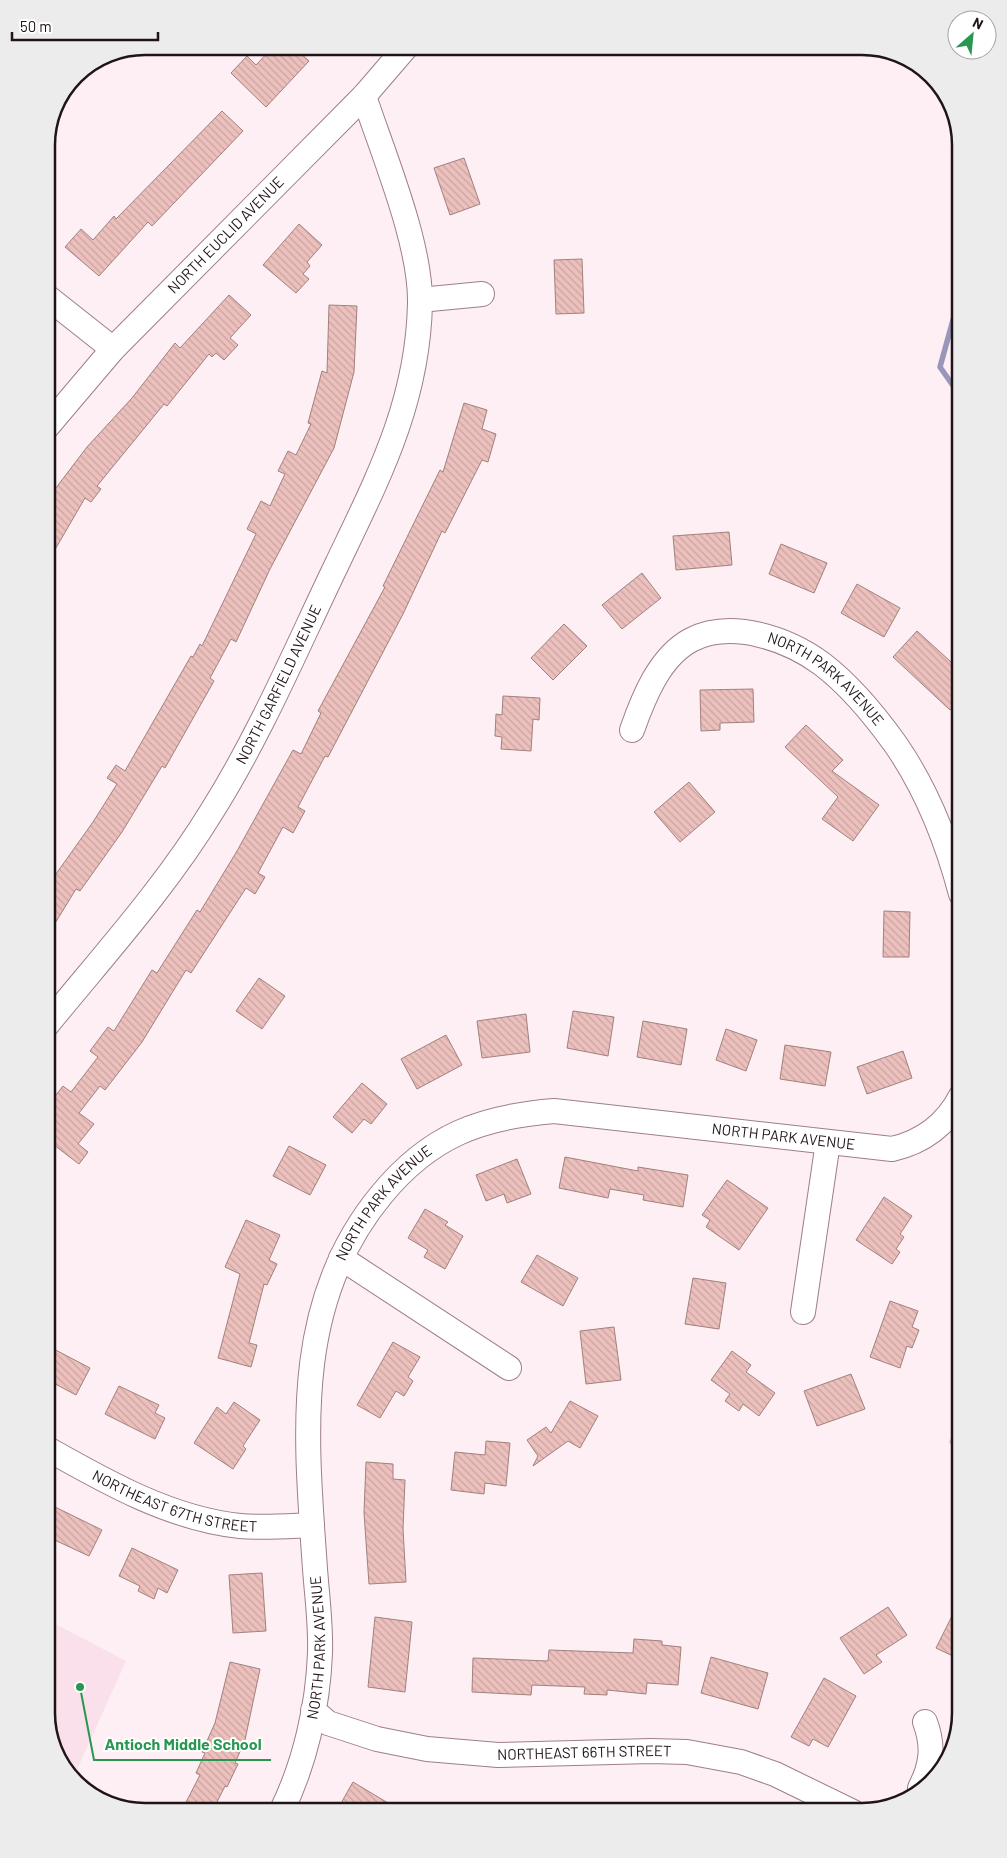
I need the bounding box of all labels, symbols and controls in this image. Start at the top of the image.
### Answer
scale bar [12,10,159,42]
north arrow [947,10,997,60]
text: N [970,13,986,33]
text: 50 m [20,17,52,35]
street label: NORTH EUCLID AVENUE [163,172,287,297]
street label: NORTH GARFIELD AVENUE [231,602,324,767]
street label: NORTH PARK AVENUE [766,628,888,729]
street label: NORTH PARK AVENUE [711,1119,856,1153]
street label: NORTH PARK AVENUE [331,1141,435,1263]
street label: NORTHEAST 67TH STREET [90,1465,258,1535]
street label: NORTH PARK AVENUE [302,1575,328,1721]
callout: Antioch Middle School [94,1729,271,1760]
text: Antioch Middle School [104,1734,262,1753]
street label: NORTHEAST 66TH STREET [497,1741,672,1763]

